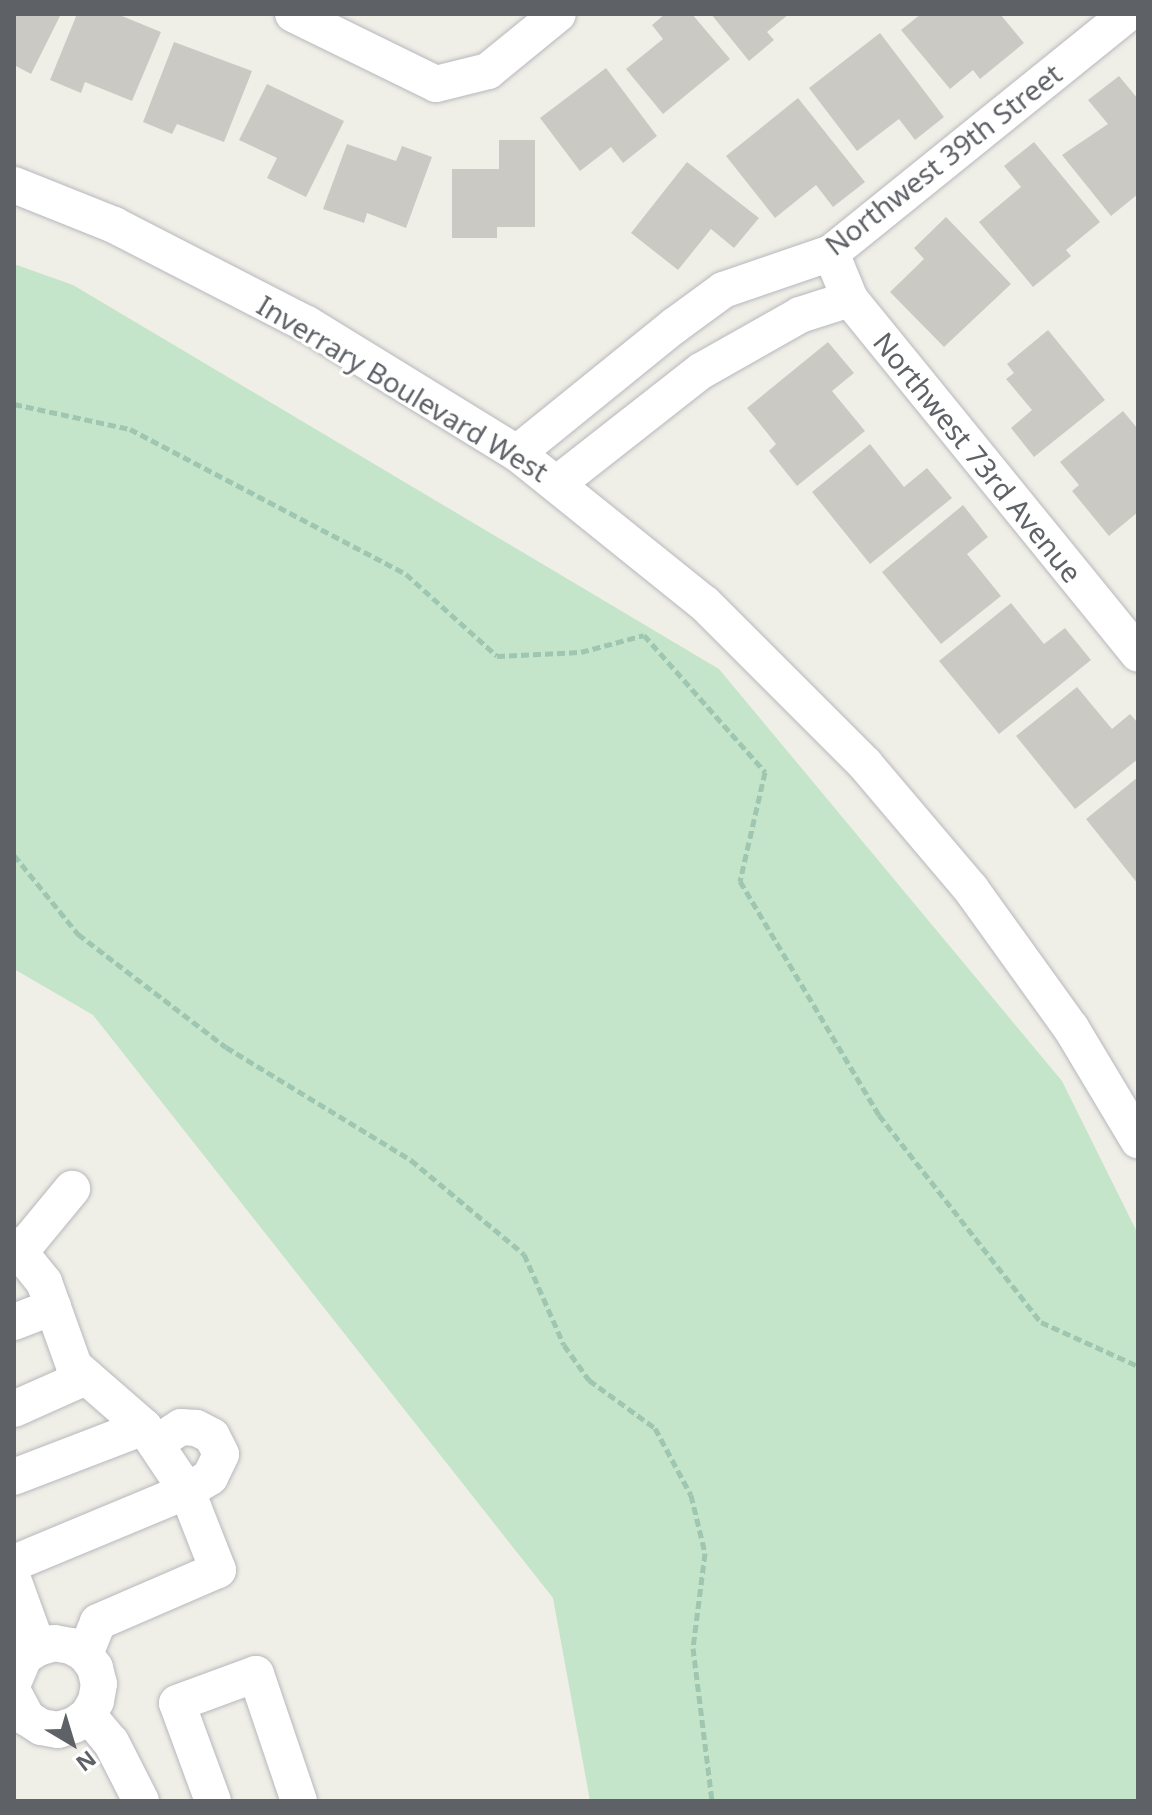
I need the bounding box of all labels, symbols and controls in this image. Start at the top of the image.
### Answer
street label: Northwest 39th Street [818,56,1068,262]
street label: Inverrary Boulevard West [251,288,555,488]
street label: Northwest 73rd Avenue [867,325,1089,589]
north arrow [32,1703,112,1783]
text: N [70,1745,103,1779]

